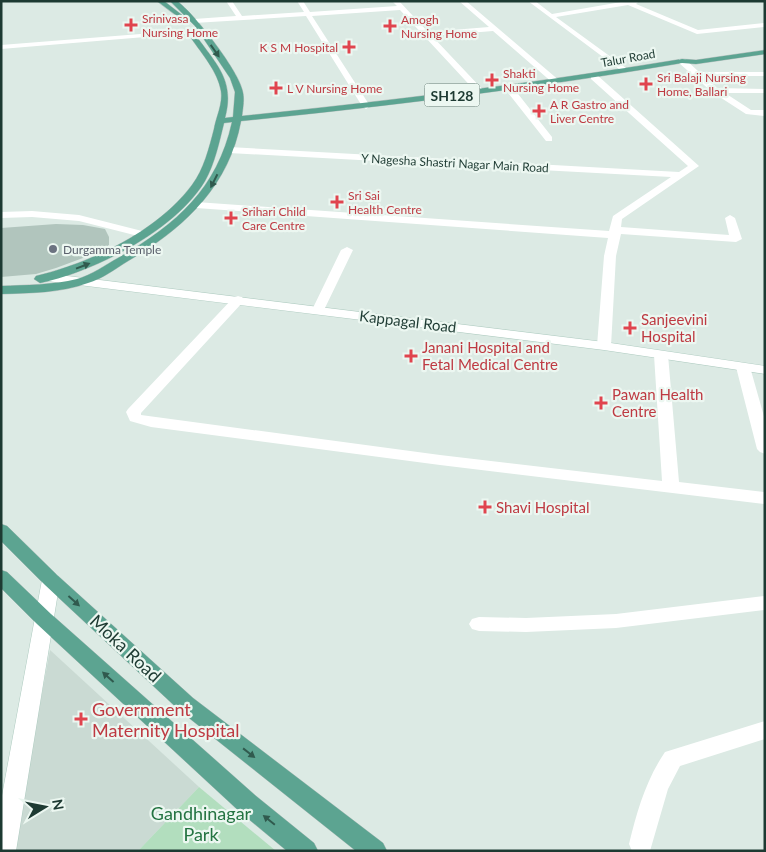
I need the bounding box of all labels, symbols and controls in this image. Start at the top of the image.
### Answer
place label: Srinivasa Nursing Home [142,11,218,40]
place label: Amogh Nursing Home [401,12,477,41]
marker: Srinivasa Nursing Home [124,18,138,32]
marker: Amogh Nursing Home [383,19,397,33]
place label: K S M Hospital [260,40,338,55]
marker: K S M Hospital [342,40,356,54]
one-way arrow [210,44,220,58]
street label: Talur Road [600,46,656,70]
place label: Shakti Nursing Home [503,66,579,95]
place label: Sri Balaji Nursing Home, Ballari [657,70,746,99]
marker: Shakti Nursing Home [485,73,499,87]
marker: Sri Balaji Nursing Home, Ballari [639,77,653,91]
marker: L V Nursing Home [269,81,283,95]
place label: L V Nursing Home [287,81,382,96]
road number: SH128 [424,84,480,106]
place label: A R Gastro and Liver Centre [550,97,629,126]
marker: A R Gastro and Liver Centre [532,104,546,118]
street label: Y Nagesha Shastri Nagar Main Road [361,151,549,175]
one-way arrow [210,174,218,188]
place label: Sri Sai Health Centre [348,188,422,217]
marker: Sri Sai Health Centre [330,195,344,209]
place label: Srihari Child Care Centre [242,204,306,233]
marker: Srihari Child Care Centre [224,211,238,225]
place label: Durgamma Temple [63,242,161,257]
marker: Durgamma Temple [47,243,59,255]
one-way arrow [75,261,90,269]
street label: Kappagal Road [359,306,457,336]
place label: Sanjeevini Hospital [641,310,707,345]
marker: Sanjeevini Hospital [623,321,637,335]
place label: Janani Hospital and Fetal Medical Centre [422,338,558,373]
marker: Janani Hospital and Fetal Medical Centre [404,349,418,363]
place label: Pawan Health Centre [612,385,703,420]
marker: Pawan Health Centre [594,396,608,410]
place label: Shavi Hospital [496,498,589,516]
marker: Shavi Hospital [478,500,492,514]
one-way arrow [67,595,80,606]
street label: Moka Road [86,610,166,686]
one-way arrow [103,671,115,683]
place label: Government Maternity Hospital [92,698,240,741]
marker: Government Maternity Hospital [74,712,88,726]
one-way arrow [242,748,256,758]
north arrow [20,782,70,832]
text: N [49,798,68,811]
park label: Gandhinagar Park [151,802,252,845]
one-way arrow [262,815,275,826]

